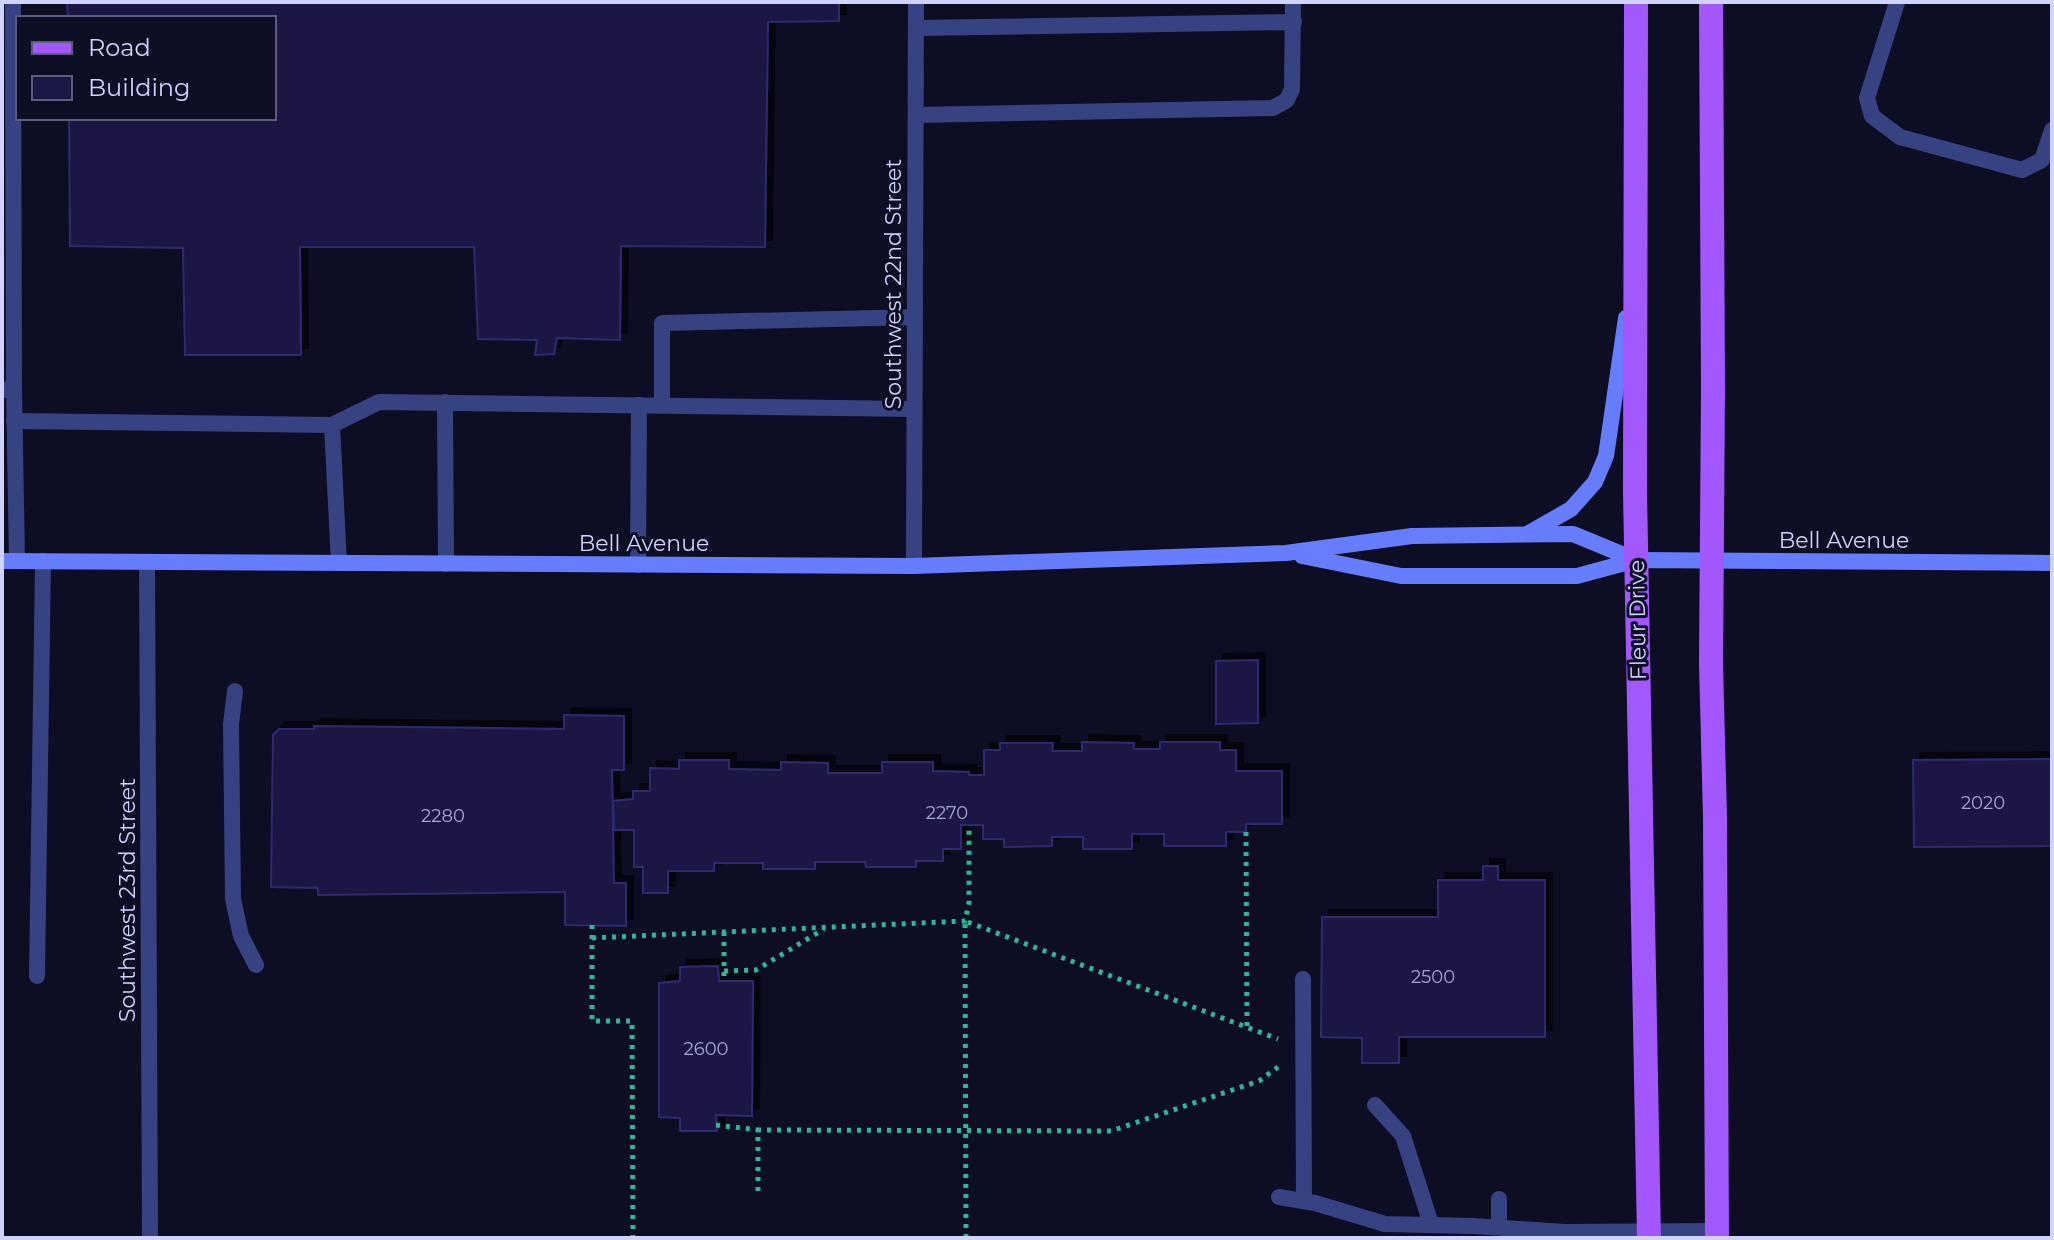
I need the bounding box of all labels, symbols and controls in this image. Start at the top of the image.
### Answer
legend [16,16,276,120]
text: Road [88,33,151,62]
text: Building [88,73,191,102]
street label: Southwest 22nd Street [880,159,907,409]
street label: Bell Avenue [1779,527,1909,554]
street label: Bell Avenue [579,530,709,557]
street label: Fleur Drive [1623,560,1652,680]
street label: Southwest 23rd Street [114,778,141,1022]
house number: 2020 [1961,792,2005,814]
house number: 2270 [926,802,968,824]
house number: 2280 [421,805,465,827]
house number: 2500 [1411,966,1455,988]
house number: 2600 [684,1038,728,1060]

